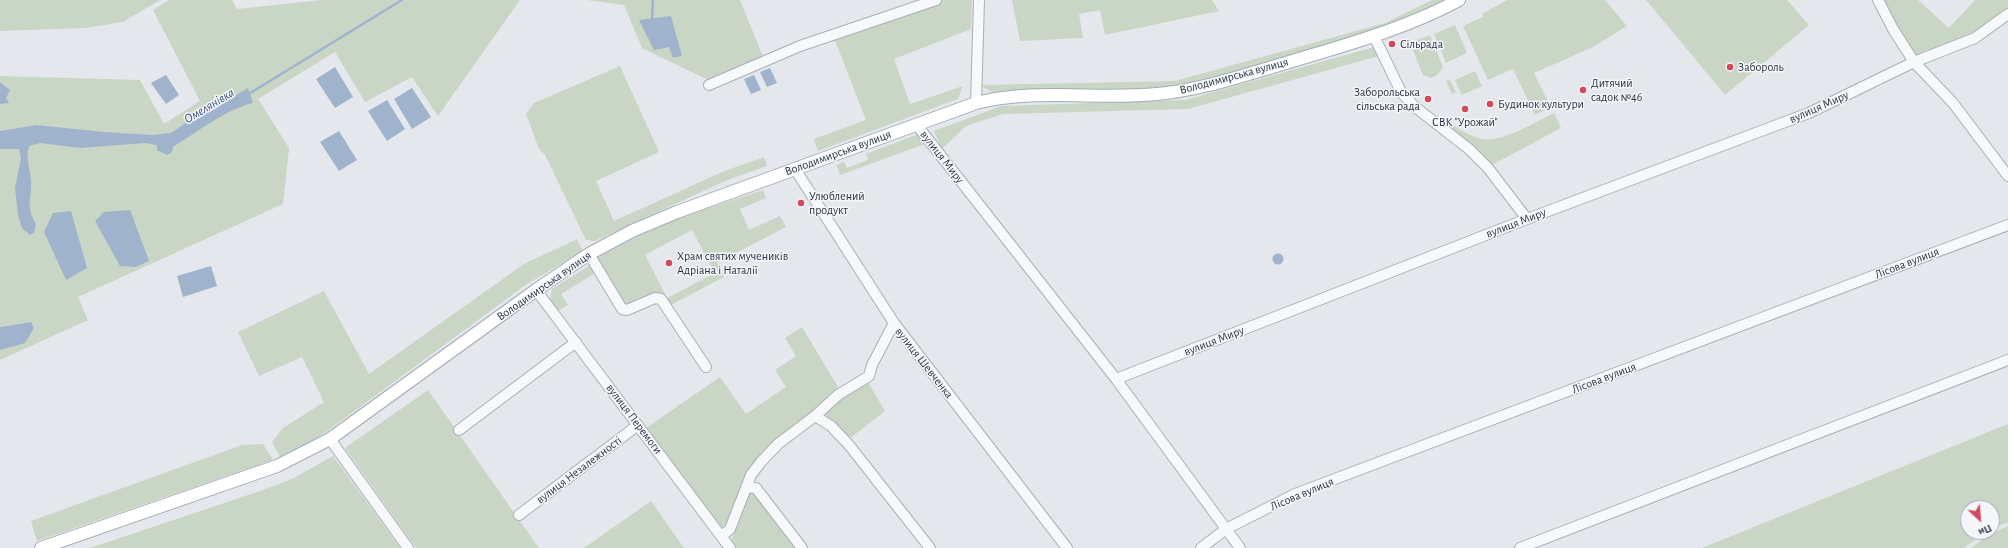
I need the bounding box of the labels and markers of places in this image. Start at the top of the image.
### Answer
place label: Сільрада [1400,37,1443,51]
marker: Сільрада [1387,39,1397,49]
place label: Забороль [1738,60,1784,74]
marker: Забороль [1725,62,1735,72]
place label: Дитячий садок №46 [1591,76,1642,104]
place label: Заборольська сільська рада [1354,85,1420,113]
marker: Дитячий садок №46 [1578,85,1588,95]
marker: Заборольська сільська рада [1423,94,1433,104]
place label: Будинок культури [1498,97,1584,111]
marker: Будинок культури [1485,99,1495,109]
marker: СВК "Урожай" [1460,104,1470,114]
place label: СВК "Урожай" [1432,115,1498,129]
place label: Улюблений продукт [809,189,865,217]
marker: Улюблений продукт [796,198,806,208]
place label: Храм святих мучеників Адріана і Наталії [677,249,788,277]
marker: Храм святих мучеників Адріана і Наталії [664,258,674,268]

